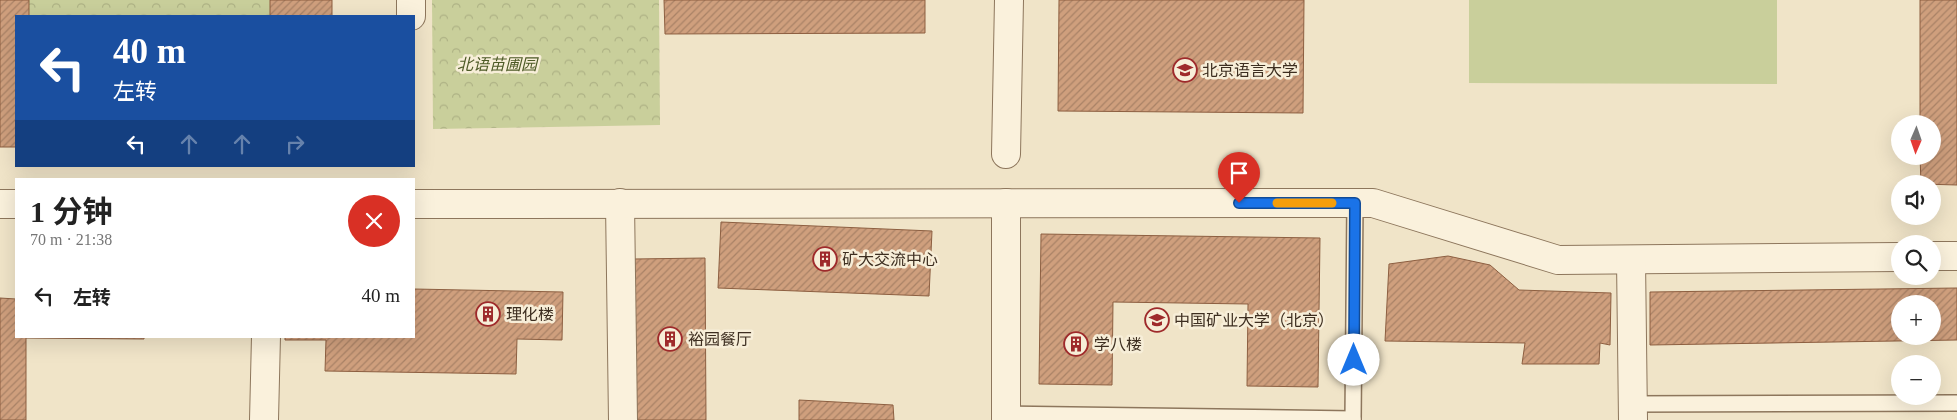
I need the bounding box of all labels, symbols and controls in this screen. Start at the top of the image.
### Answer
text: 40 m [113,32,186,71]
icon: left [30,35,95,100]
park label: 北语苗圃园 [457,56,539,73]
school or university icon: 北京语言大学 [1172,57,1198,83]
place label: 北京语言大学 [1202,62,1298,79]
text: 左转 [113,79,157,104]
north arrow [1891,115,1941,165]
map controls [1891,115,1941,405]
icon: left [122,130,150,158]
icon: ahead [175,130,203,158]
icon: ahead [228,130,256,158]
icon: right [281,130,309,158]
pin [1218,152,1260,203]
icon: arrive [1225,159,1253,187]
button: sound [1891,175,1941,225]
text: 1 分钟 [30,195,113,228]
button: close [348,195,400,247]
text: 70 m · 21:38 [30,231,112,248]
button: search [1891,235,1941,285]
building icon: 矿大交流中心 [812,246,838,272]
place label: 矿大交流中心 [842,251,938,268]
icon: left [30,282,58,310]
text: 40 m [361,285,400,306]
text: 左转 [73,287,111,308]
button: + [1891,295,1941,345]
building icon: 理化楼 [475,301,501,327]
place label: 理化楼 [506,306,554,323]
school or university icon: 中国矿业大学（北京） [1144,307,1170,333]
place label: 中国矿业大学（北京） [1174,312,1334,329]
building icon: 裕园餐厅 [657,326,683,352]
place label: 裕园餐厅 [688,331,752,348]
building icon: 学八楼 [1063,331,1089,357]
position arrow [1327,333,1379,385]
place label: 学八楼 [1094,336,1142,353]
button: − [1891,355,1941,405]

